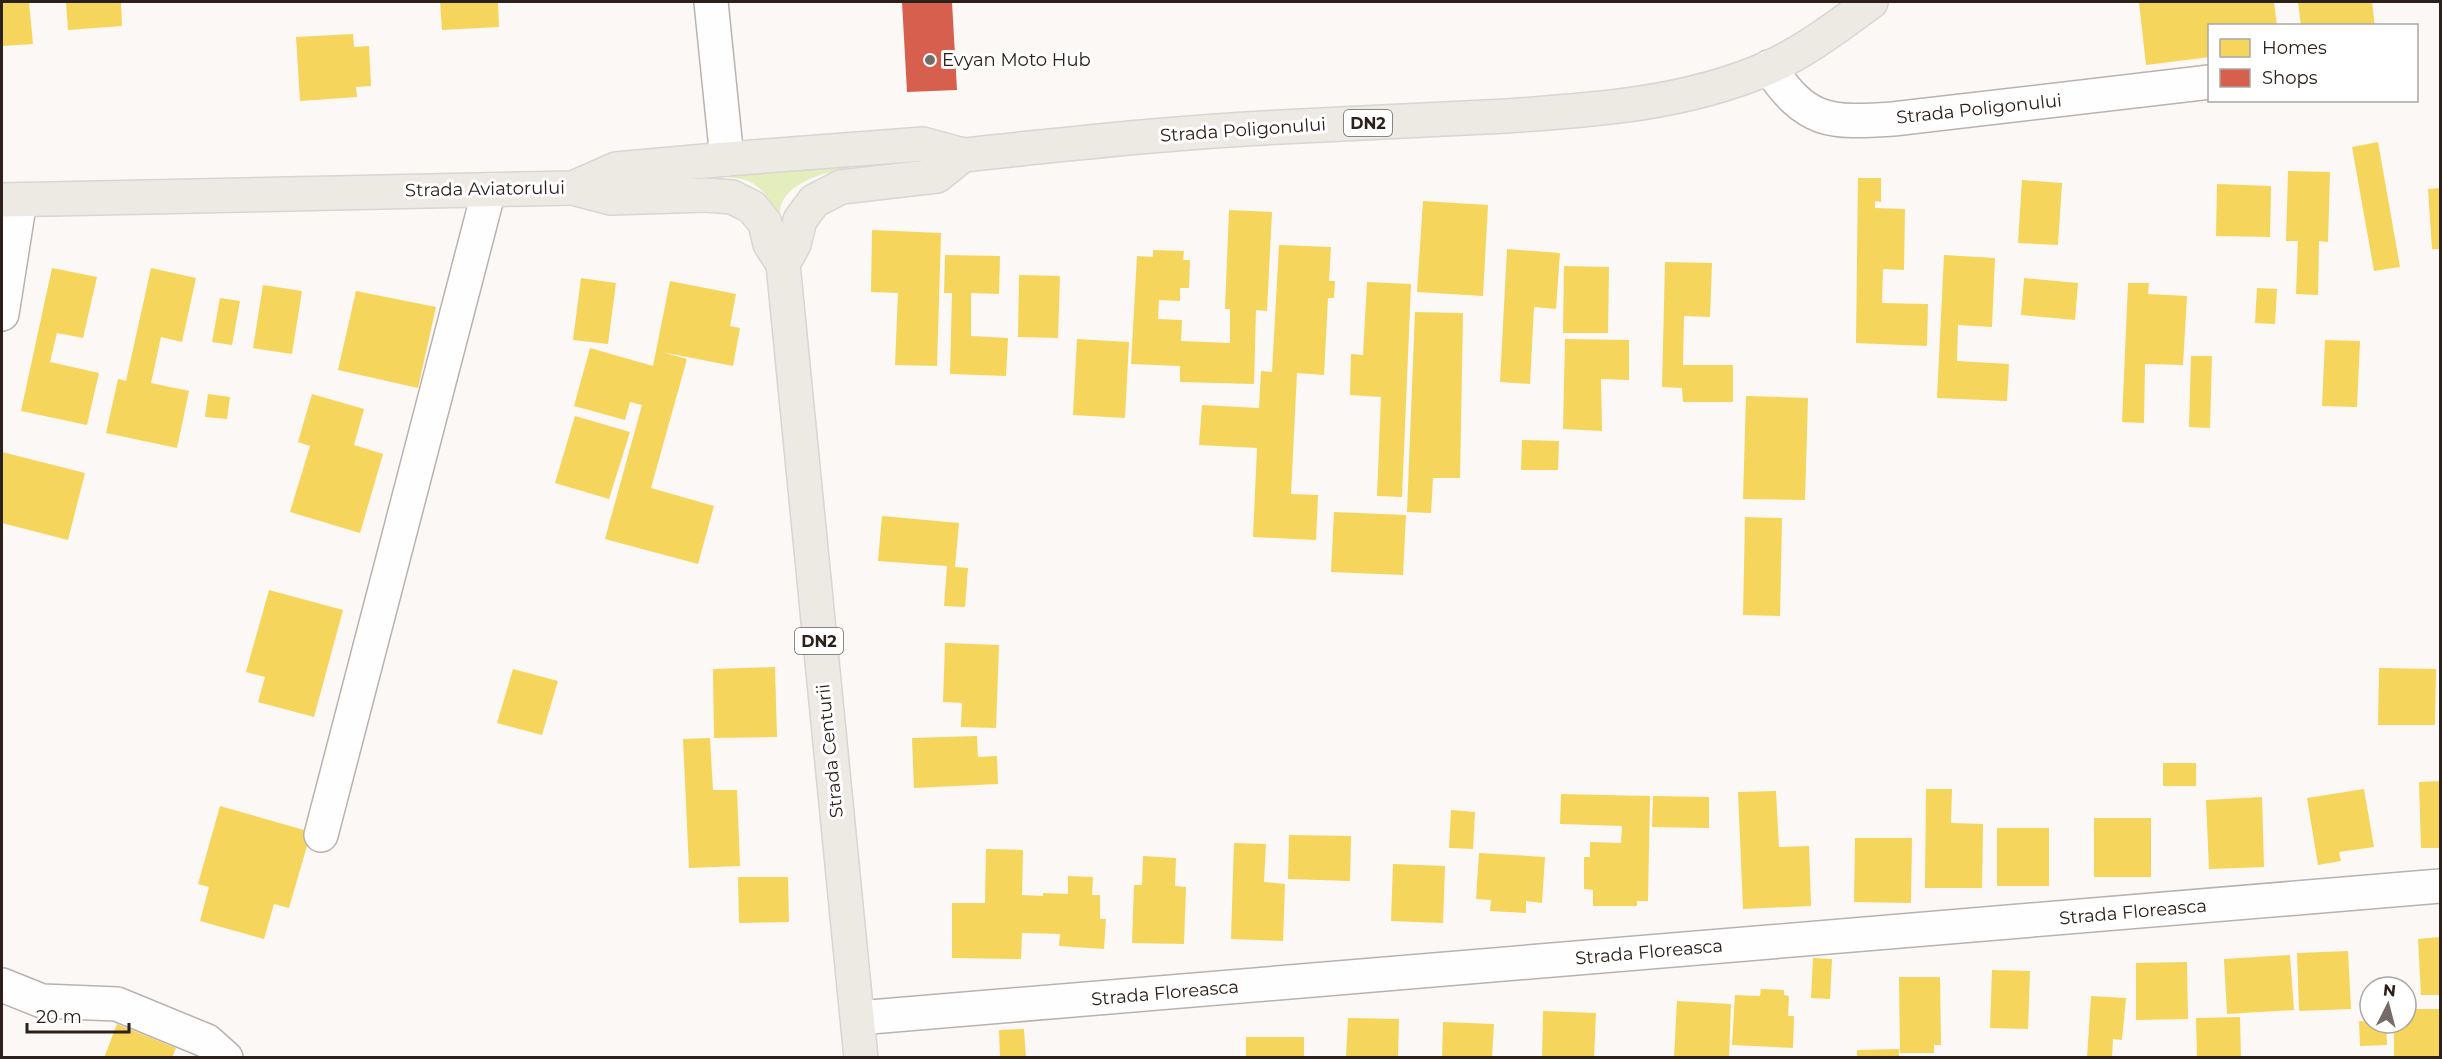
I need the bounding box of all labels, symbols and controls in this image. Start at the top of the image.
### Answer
legend [2208,24,2418,102]
text: Homes [2262,37,2327,59]
place label: Evyan Moto Hub [942,49,1091,71]
marker: Evyan Moto Hub [923,53,937,67]
text: Shops [2262,67,2318,89]
street label: Strada Poligonului [1895,89,2063,129]
road number: DN2 [1344,110,1392,136]
street label: Strada Poligonului [1159,113,1327,147]
street label: Strada Aviatorului [405,177,565,201]
road number: DN2 [795,628,843,654]
street label: Strada Centurii [812,683,848,819]
street label: Strada Floreasca [2058,895,2208,929]
street label: Strada Floreasca [1574,935,1724,969]
north arrow [2358,975,2418,1035]
street label: Strada Floreasca [1090,976,1240,1010]
text: N [2382,980,2397,1001]
scale bar [27,996,129,1034]
text: 20 m [36,1006,82,1028]

